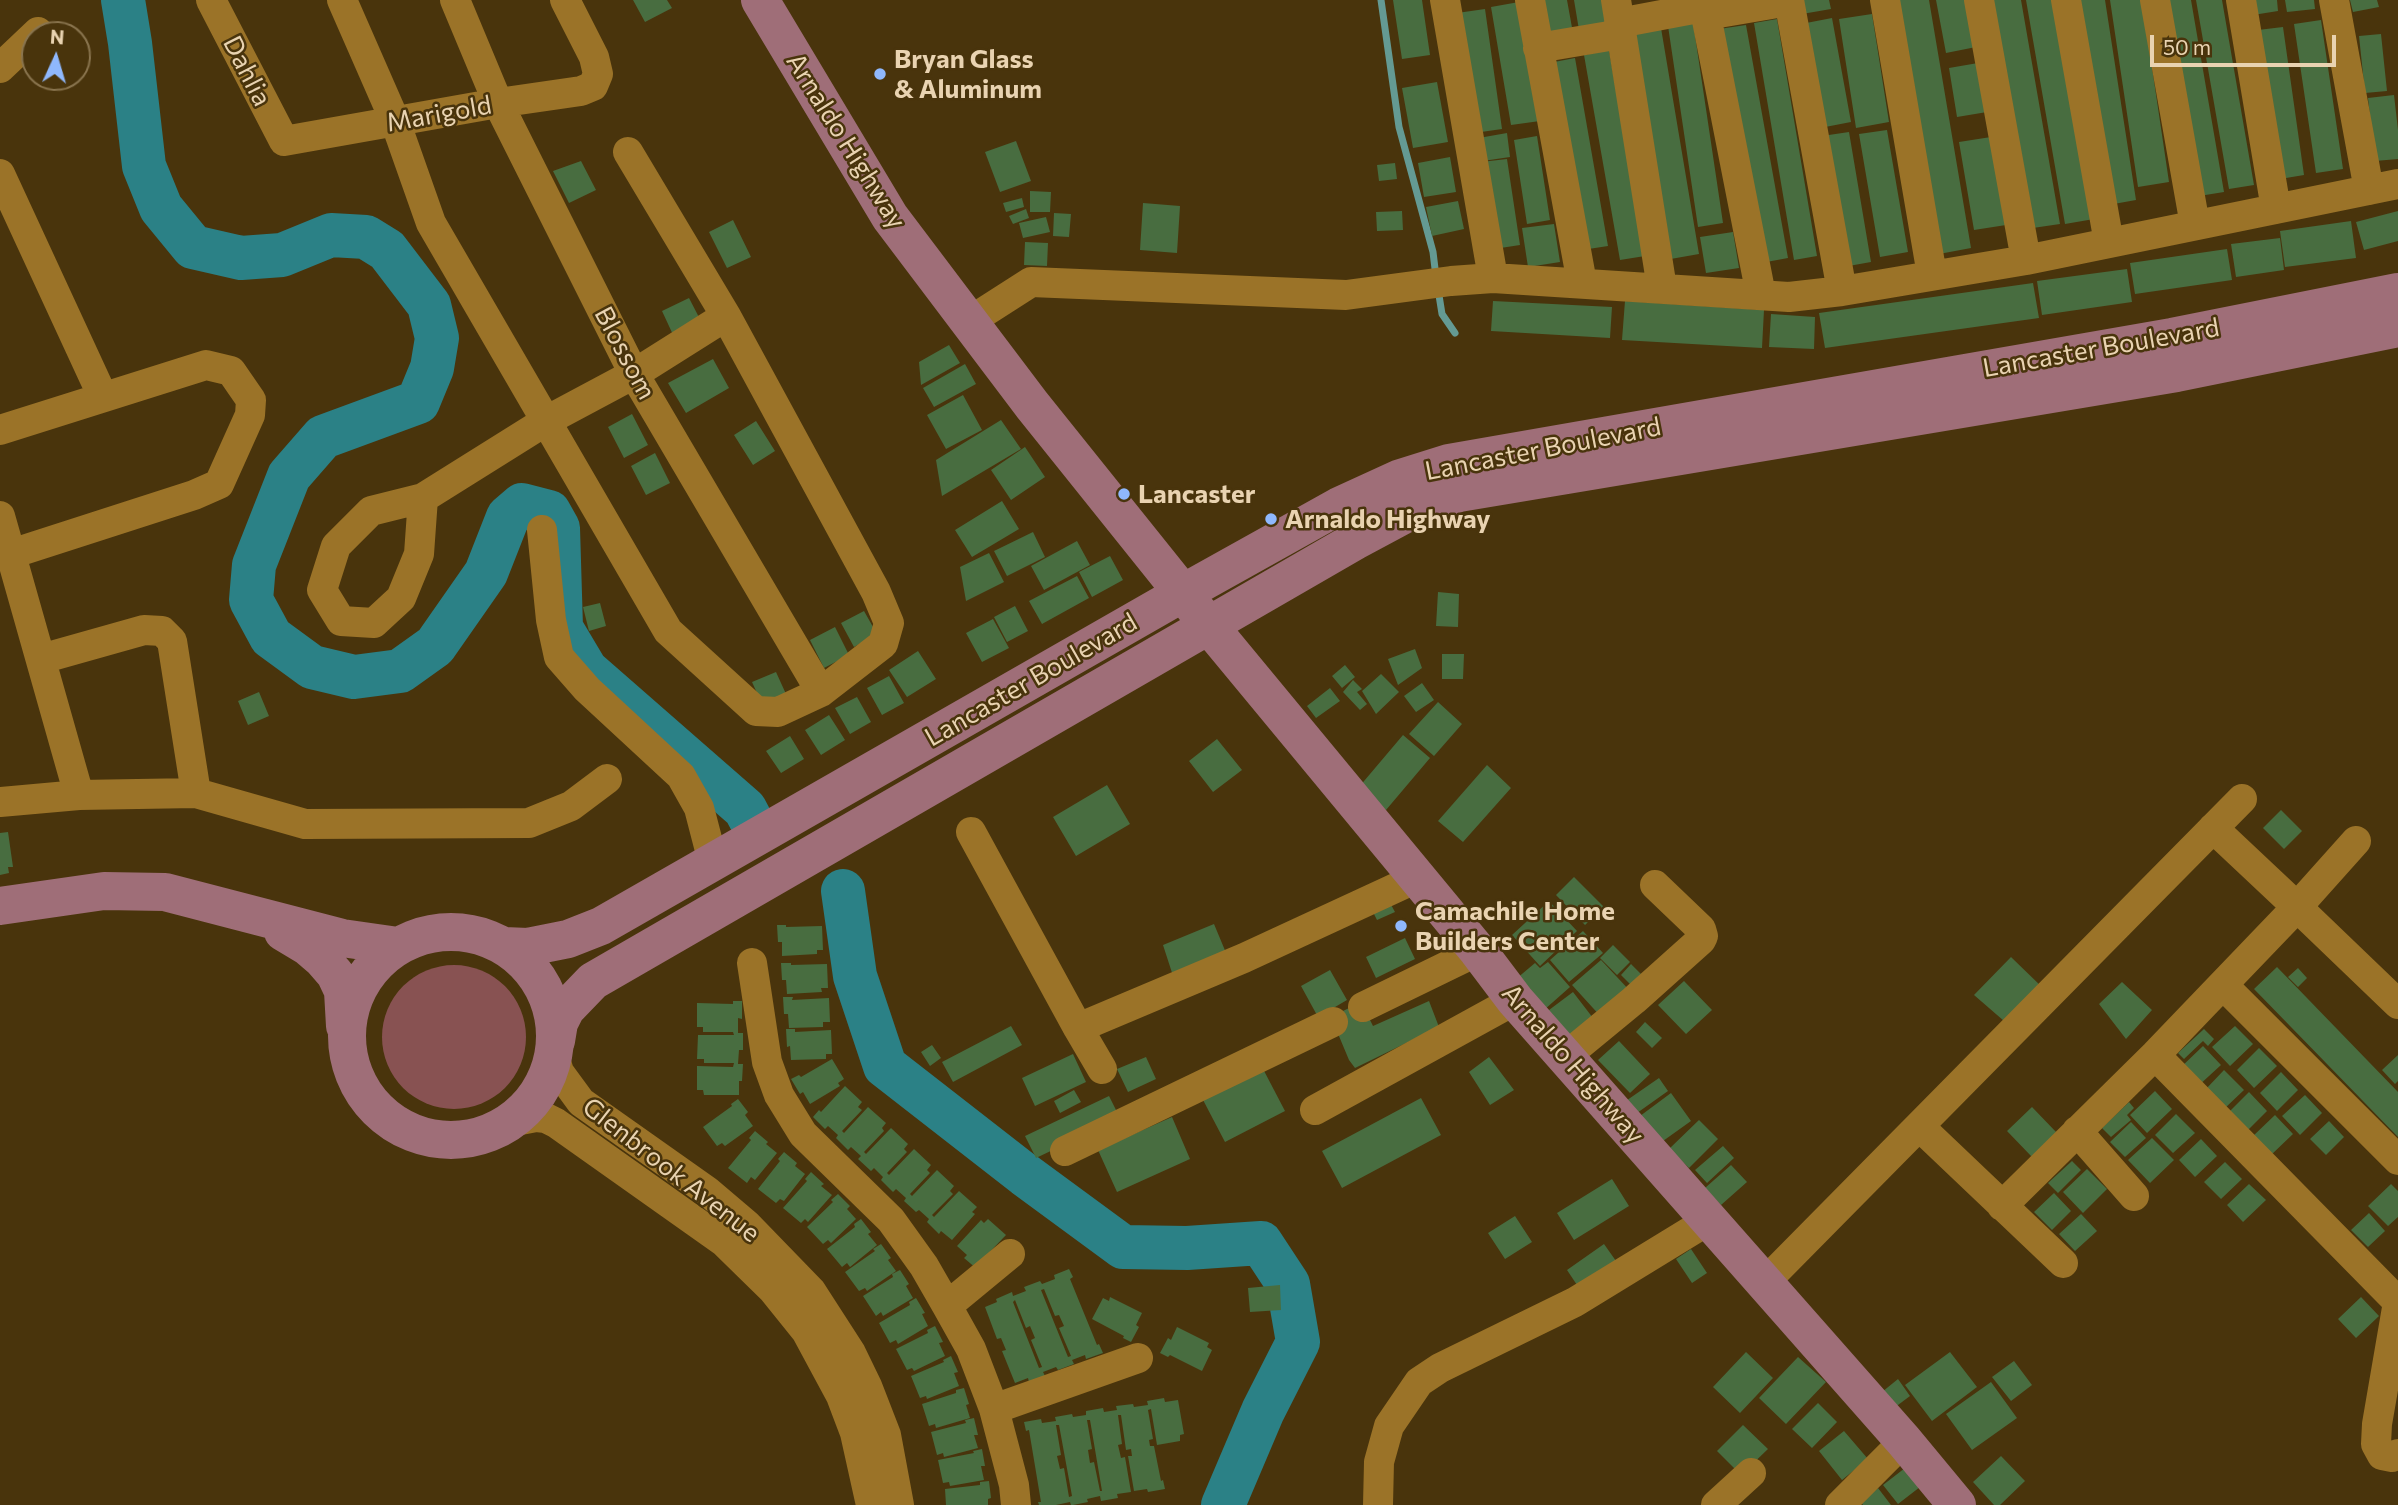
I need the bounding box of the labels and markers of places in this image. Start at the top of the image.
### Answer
place label: Bryan Glass & Aluminum [894,43,1042,104]
marker: Bryan Glass & Aluminum [872,66,888,82]
place label: Lancaster [1138,478,1255,510]
marker: Lancaster [1116,486,1132,502]
place label: Arnaldo Highway [1285,503,1491,535]
marker: Arnaldo Highway [1263,511,1279,527]
place label: Camachile Home Builders Center [1415,895,1615,956]
marker: Camachile Home Builders Center [1393,918,1409,934]

